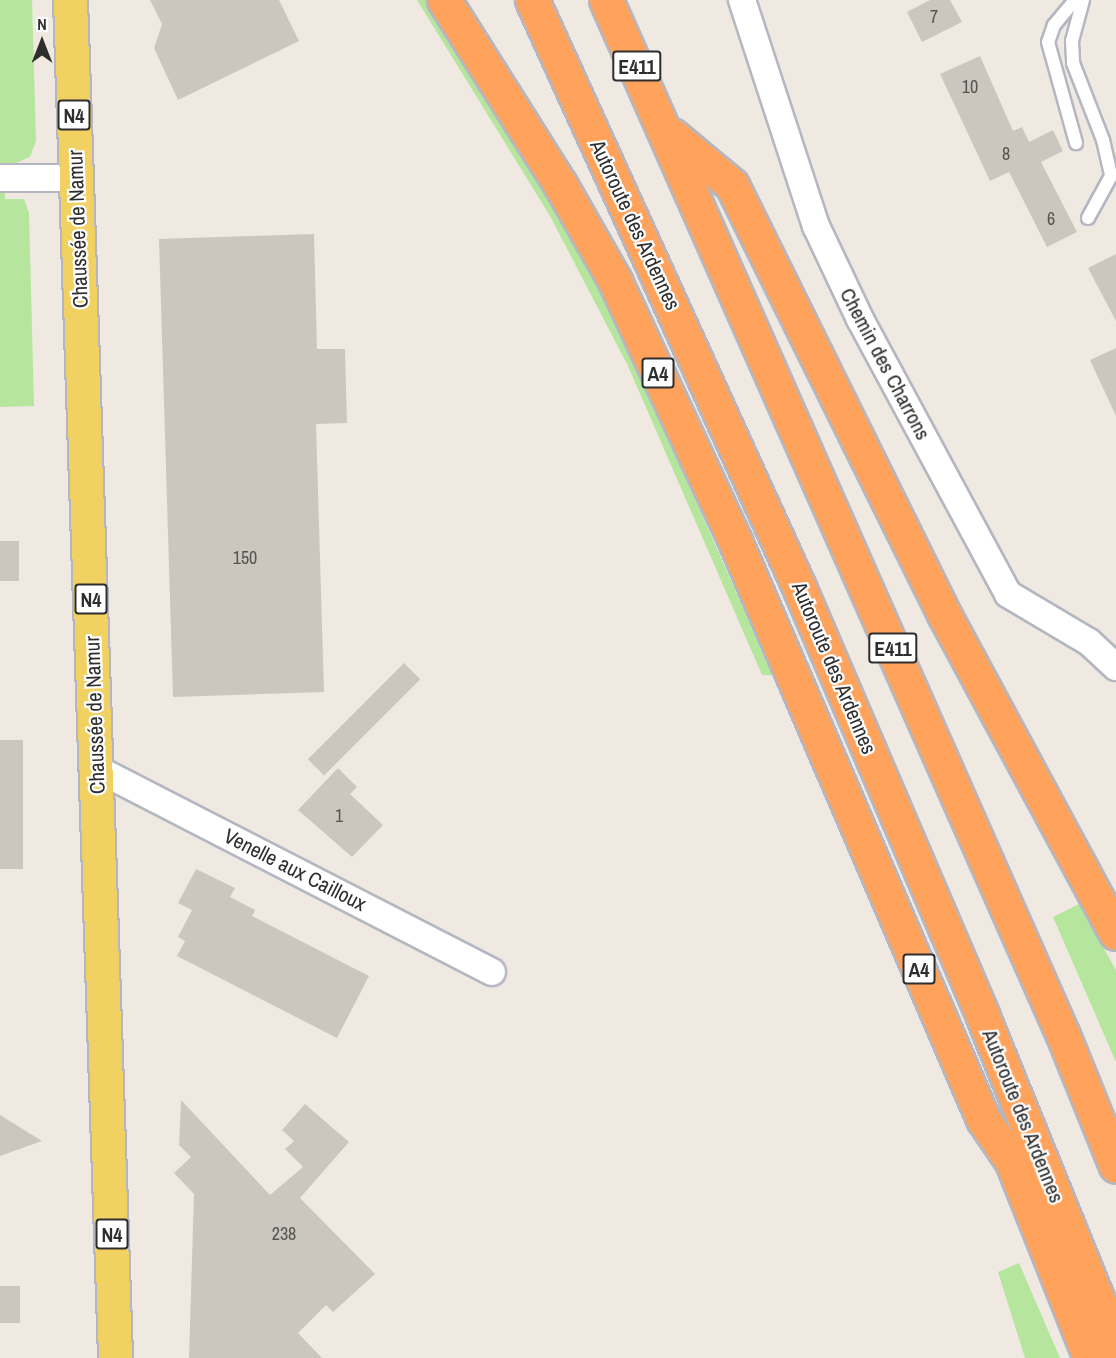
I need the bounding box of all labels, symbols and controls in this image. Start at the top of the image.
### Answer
house number: 7 [930,6,938,28]
north arrow [12,12,72,72]
text: N [37,13,47,35]
road number: E411 [612,49,662,83]
house number: 10 [962,76,978,98]
road number: N4 [58,98,90,132]
street label: Autoroute des Ardennes [584,136,686,314]
house number: 8 [1002,143,1010,165]
street label: Chaussée de Namur [63,150,93,308]
house number: 6 [1047,208,1055,230]
street label: Chemin des Charrons [834,284,936,444]
road number: A4 [642,356,674,390]
house number: 150 [233,547,257,569]
street label: Autoroute des Ardennes [786,578,882,758]
road number: N4 [74,582,107,616]
road number: E411 [868,631,918,665]
street label: Chaussée de Namur [80,636,110,794]
house number: 1 [335,805,343,827]
street label: Venelle aux Cailloux [220,823,370,917]
road number: A4 [902,952,936,986]
street label: Autoroute des Ardennes [977,1025,1069,1207]
road number: N4 [96,1217,128,1251]
house number: 238 [272,1223,296,1245]

